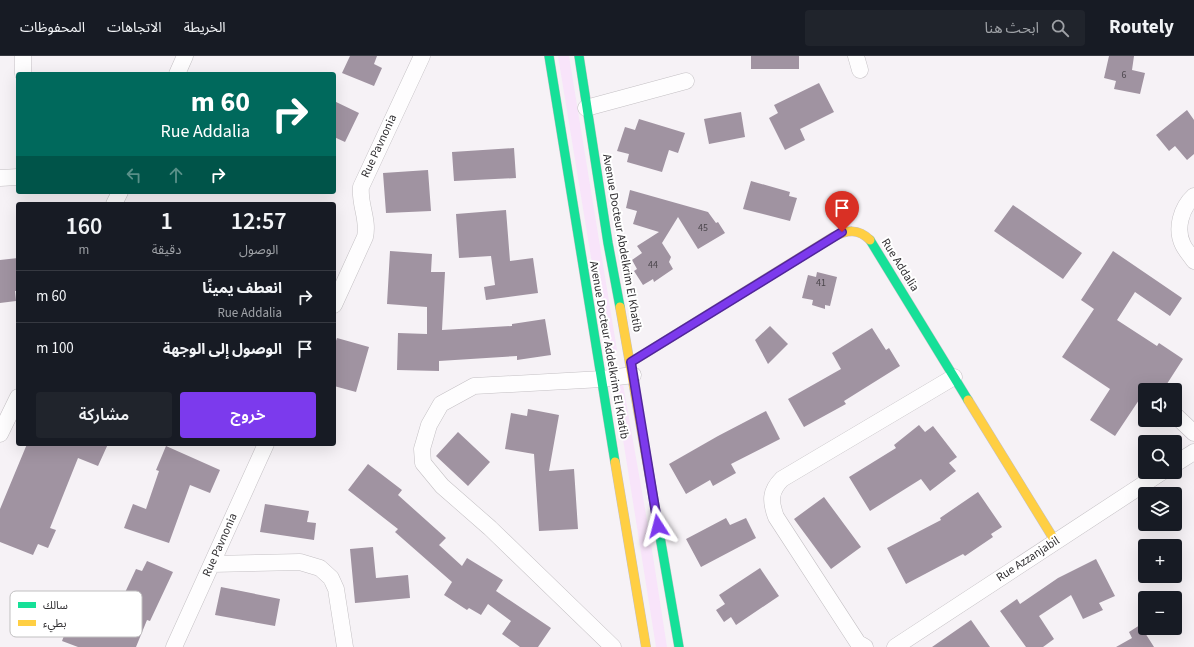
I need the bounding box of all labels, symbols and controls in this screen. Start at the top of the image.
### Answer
search box [805,10,1085,46]
text: Routely [1109,14,1174,41]
icon: search [1049,17,1071,39]
text: المحفوظات [20,18,85,38]
text: الاتجاهات [107,18,162,38]
text: الخريطة [184,18,226,38]
text: ابحث هنا [984,18,1039,39]
house number: 6 [1122,68,1127,82]
text: 60 m [191,82,250,122]
icon: right [264,88,316,140]
street label: Rue Pavnonia [357,111,401,181]
text: Rue Addalia [161,119,250,144]
street label: Avenue Docteur Abdelkrim El Khatib [598,153,646,334]
icon: left [123,164,145,186]
icon: ahead [165,164,187,186]
icon: right [207,164,229,186]
pin [825,191,859,232]
icon: arrive [831,197,853,219]
text: 1 [160,204,173,239]
text: 12:57 [231,204,287,239]
text: 160 [65,209,102,244]
house number: 45 [698,221,708,235]
street label: Rue Addalia [877,235,923,295]
text: m [78,241,89,259]
text: دقيقة [152,241,181,259]
text: الوصول [239,241,278,259]
house number: 44 [648,258,658,272]
street label: Avenue Docteur Addelkrim El Khatib [585,260,633,441]
house number: 41 [816,276,826,290]
text: انعطف يمينًا [202,278,282,299]
text: 60 m [36,286,66,307]
icon: right [294,286,316,308]
text: Rue Addalia [217,304,282,322]
text: 100 m [36,338,74,359]
icon: arrive [294,338,316,360]
text: الوصول إلى الوجهة [163,339,282,360]
map controls [1138,383,1182,635]
button: sound [1138,383,1182,427]
button: مشاركة [36,392,172,438]
button: خروج [180,392,316,438]
button: search [1138,435,1182,479]
button: layers [1138,487,1182,531]
position arrow [637,505,679,547]
street label: Rue Pavnonia [198,510,242,580]
street label: Rue Azzanjabil [993,532,1063,586]
button: + [1138,539,1182,583]
legend [10,591,142,637]
button: − [1138,591,1182,635]
text: سالك [43,598,68,613]
text: بطيء [43,616,66,633]

